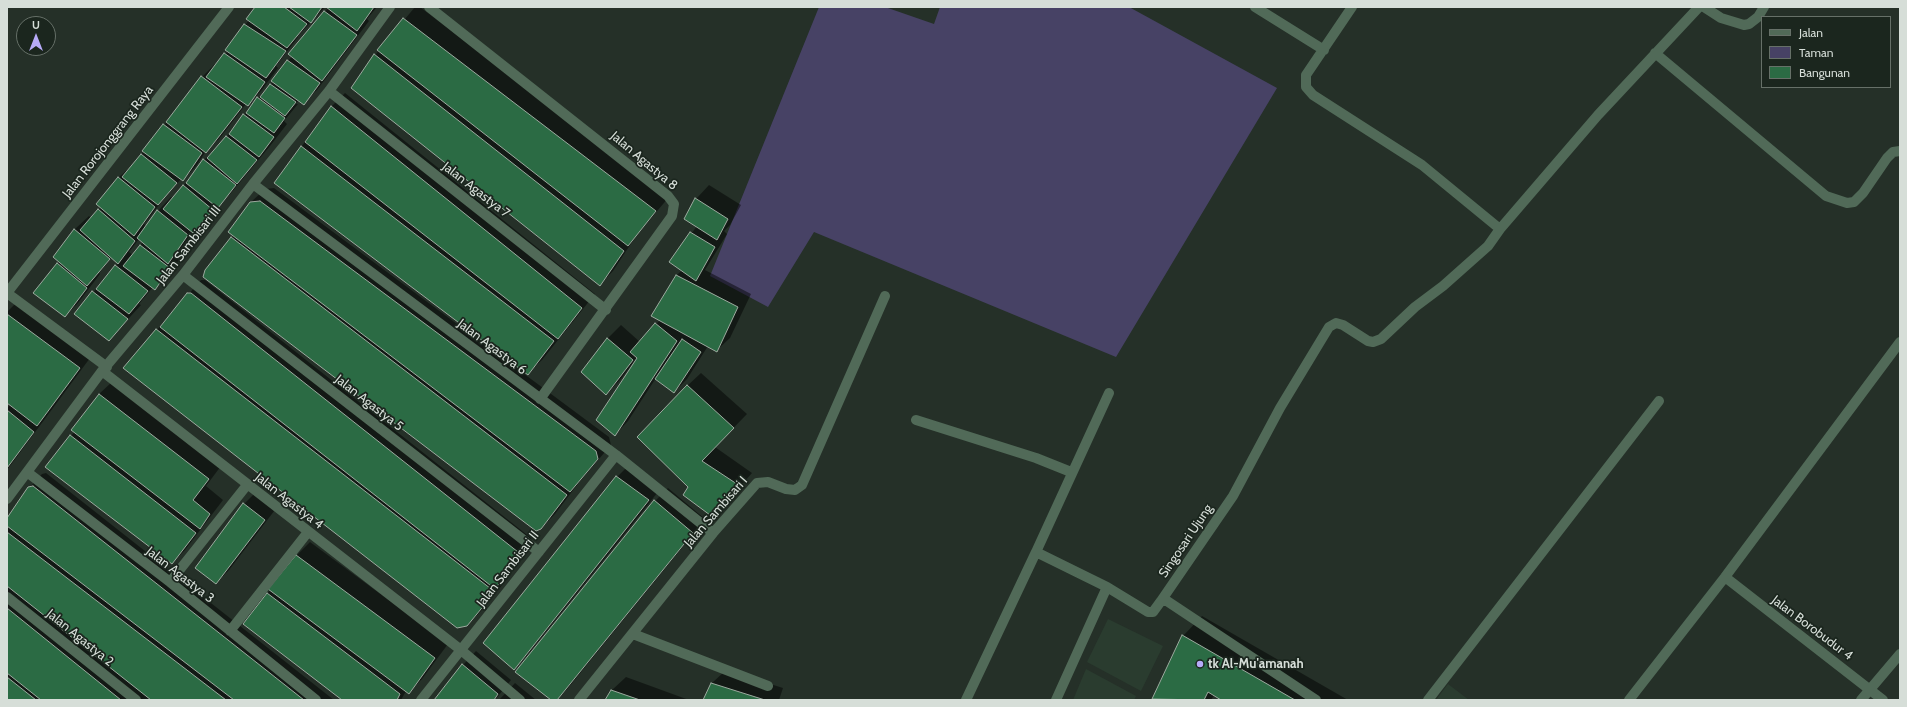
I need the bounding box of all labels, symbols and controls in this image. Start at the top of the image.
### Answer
north arrow [16,16,56,56]
legend [1761,16,1891,88]
text: U [32,18,40,32]
text: Jalan [1799,25,1823,40]
text: Taman [1799,45,1833,60]
text: Bangunan [1799,65,1850,80]
street label: Jalan Rorojonggrang Raya [59,83,157,201]
street label: Jalan Agastya 8 [607,128,681,194]
street label: Jalan Agastya 7 [439,159,513,221]
street label: Jalan Sambisari III [153,203,225,287]
street label: Jalan Agastya 6 [454,316,530,378]
street label: Jalan Agastya 5 [332,372,406,434]
street label: Jalan Agastya 4 [252,469,326,533]
street label: Jalan Sambisari I [681,473,751,551]
street label: Singosari Ujung [1156,501,1216,581]
street label: Jalan Sambisari II [473,528,543,610]
street label: Jalan Agastya 3 [143,544,217,606]
street label: Jalan Borobudur 4 [1768,592,1856,664]
street label: Jalan Agastya 2 [43,606,117,670]
place label: tk Al-Mu'amanah [1208,656,1304,672]
marker: tk Al-Mu'amanah [1195,659,1205,669]

